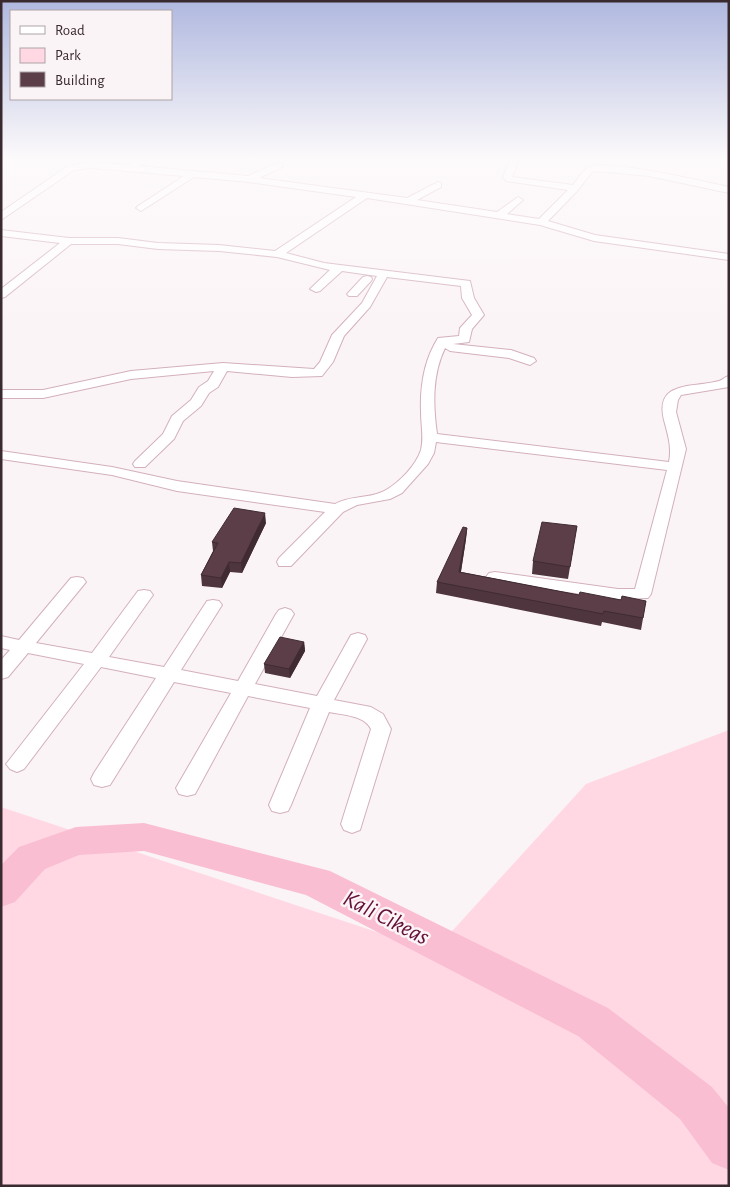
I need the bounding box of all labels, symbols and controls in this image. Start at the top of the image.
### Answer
legend [10,10,172,100]
text: Road [55,23,85,38]
text: Park [55,48,81,63]
text: Building [55,73,105,88]
water label: Kali Cikeas [339,886,433,950]

